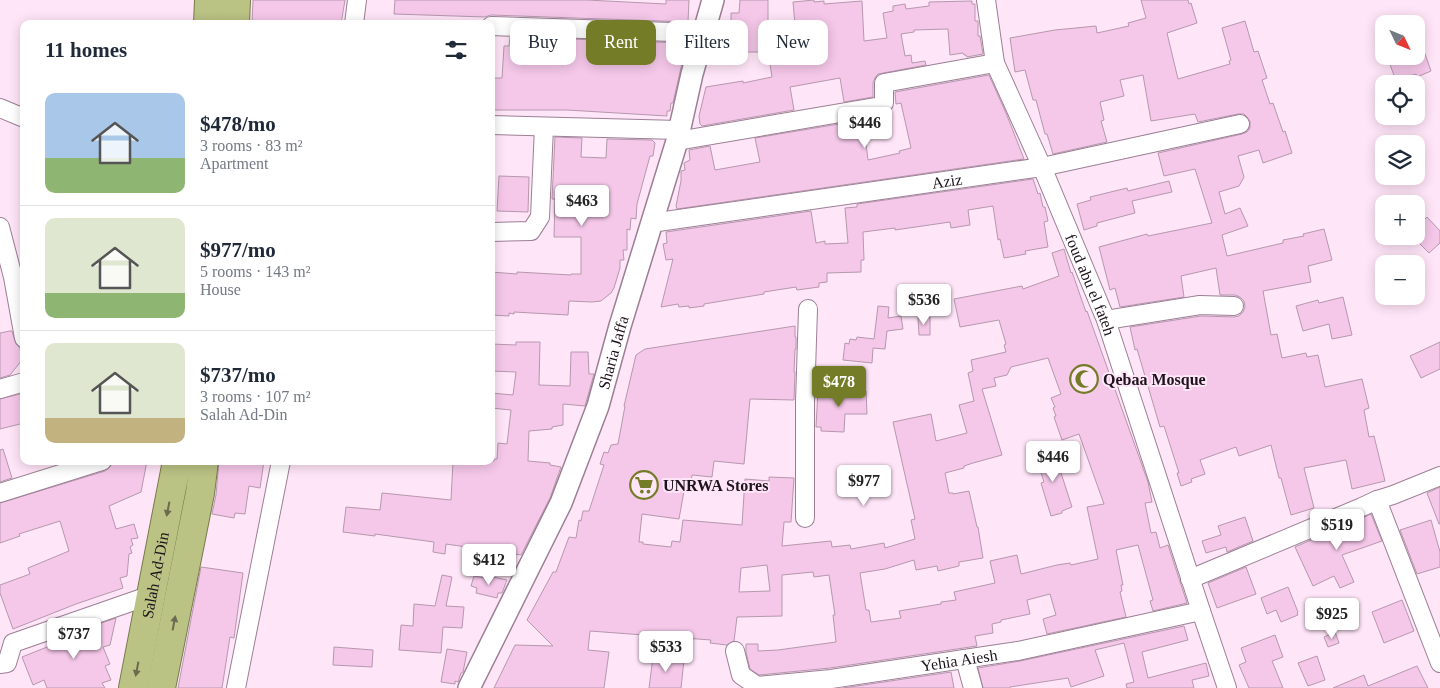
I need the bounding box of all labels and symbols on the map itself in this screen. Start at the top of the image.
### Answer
north arrow [1375,15,1425,65]
pin: $446 [835,106,895,149]
street label: Aziz [931,170,963,191]
pin: $463 [552,184,612,227]
street label: foud abu el fateh [1062,231,1119,337]
pin: $536 [894,284,954,326]
street label: Sharia Jaffa [594,313,631,391]
mosque icon: Qebaa Mosque [1069,364,1099,394]
pin: $478 [809,366,869,408]
place label: Qebaa Mosque [1103,371,1206,389]
pin: $446 [1023,440,1083,483]
pin: $977 [834,464,894,507]
supermarket icon: UNRWA Stores [629,470,659,500]
place label: UNRWA Stores [663,477,768,494]
one-way arrow [163,502,171,518]
pin: $519 [1307,508,1367,551]
street label: Salah Ad-Din [138,530,172,620]
pin: $412 [459,544,519,586]
pin: $925 [1302,598,1362,640]
one-way arrow [170,615,178,631]
pin: $737 [44,618,104,660]
pin: $533 [636,630,696,673]
street label: Yehia Aiesh [920,646,998,674]
one-way arrow [133,661,141,676]

